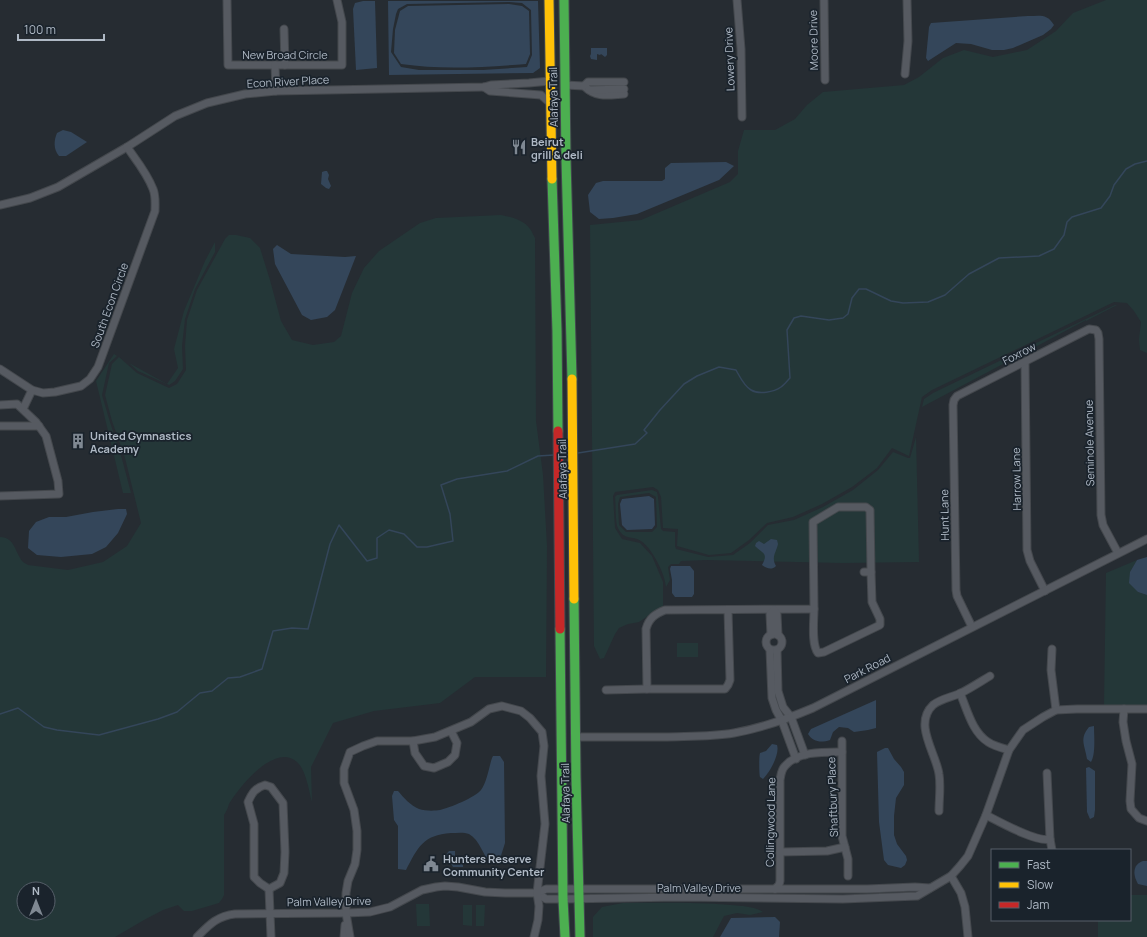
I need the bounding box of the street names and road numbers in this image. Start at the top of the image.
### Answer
street label: Moore Drive [805,9,821,70]
street label: Lowery Drive [720,26,738,91]
street label: New Broad Circle [242,47,328,62]
street label: Alafaya Trail [545,67,561,127]
street label: Econ River Place [246,71,330,91]
street label: South Econ Circle [87,260,132,350]
street label: Foxrow [999,338,1039,368]
street label: Seminole Avenue [1081,399,1097,487]
street label: Alafaya Trail [554,439,570,499]
street label: Harrow Lane [1008,447,1024,511]
street label: Hunt Lane [936,488,952,541]
street label: Park Road [841,650,893,686]
street label: Shaftbury Place [823,756,841,837]
street label: Alafaya Trail [557,763,573,823]
street label: Collingwood Lane [762,776,778,867]
street label: Palm Valley Drive [657,880,742,895]
street label: Palm Valley Drive [287,893,372,909]

